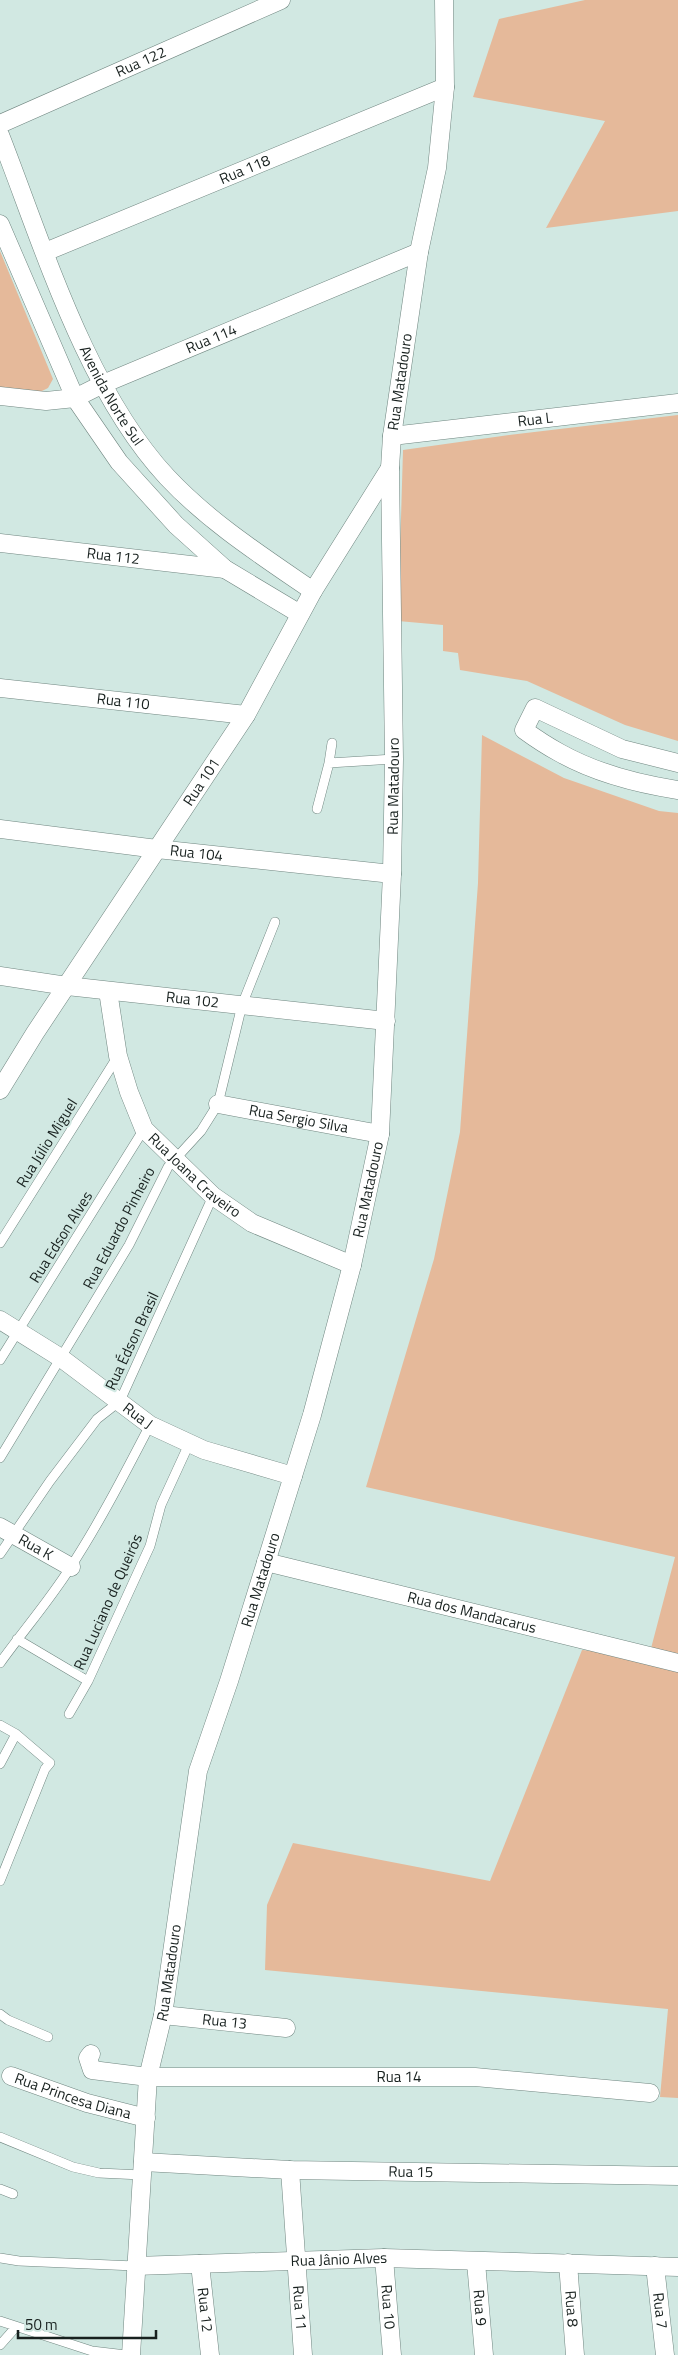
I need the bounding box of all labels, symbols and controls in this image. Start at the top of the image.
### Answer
street label: Rua 122 [112,40,170,83]
street label: Rua 118 [216,148,273,190]
street label: Rua 114 [182,317,240,359]
street label: Rua Matadouro [381,332,418,432]
street label: Avenida Norte Sul [74,342,150,450]
street label: Rua L [516,406,554,432]
street label: Rua 112 [86,541,141,570]
street label: Rua 110 [96,687,151,715]
street label: Rua Matadouro [381,737,405,835]
street label: Rua 101 [177,753,225,810]
street label: Rua 104 [169,838,224,867]
street label: Rua 102 [165,985,220,1014]
street label: Rua Júlio Miguel [10,1094,83,1192]
street label: Rua Sergio Silva [247,1098,351,1139]
street label: Rua Joana Craveiro [143,1127,246,1223]
street label: Rua Matadouro [346,1139,389,1240]
street label: Rua Eduardo Pinheiro [77,1162,161,1293]
street label: Rua Edson Alves [23,1186,98,1287]
street label: Rua Édson Brasil [99,1288,164,1394]
street label: Rua J [118,1397,158,1434]
street label: Rua K [14,1528,58,1566]
street label: Rua Luciano de Queirós [67,1530,148,1674]
street label: Rua Matadouro [235,1530,286,1630]
street label: Rua dos Mandacarus [405,1585,539,1639]
street label: Rua Matadouro [150,1923,187,2024]
street label: Rua 13 [201,2007,248,2035]
street label: Rua 14 [377,2065,421,2088]
street label: Rua Princesa Diana [11,2066,134,2125]
street label: Rua 15 [388,2160,433,2183]
street label: Rua Jânio Alves [290,2246,388,2272]
street label: Rua 11 [287,2284,313,2331]
street label: Rua 10 [375,2284,402,2330]
street label: Rua 12 [192,2286,219,2333]
street label: Rua 9 [467,2289,493,2327]
street label: Rua 8 [559,2290,585,2328]
street label: Rua 7 [647,2291,674,2330]
scale bar [18,2308,155,2340]
text: 50 m [25,2313,58,2336]

